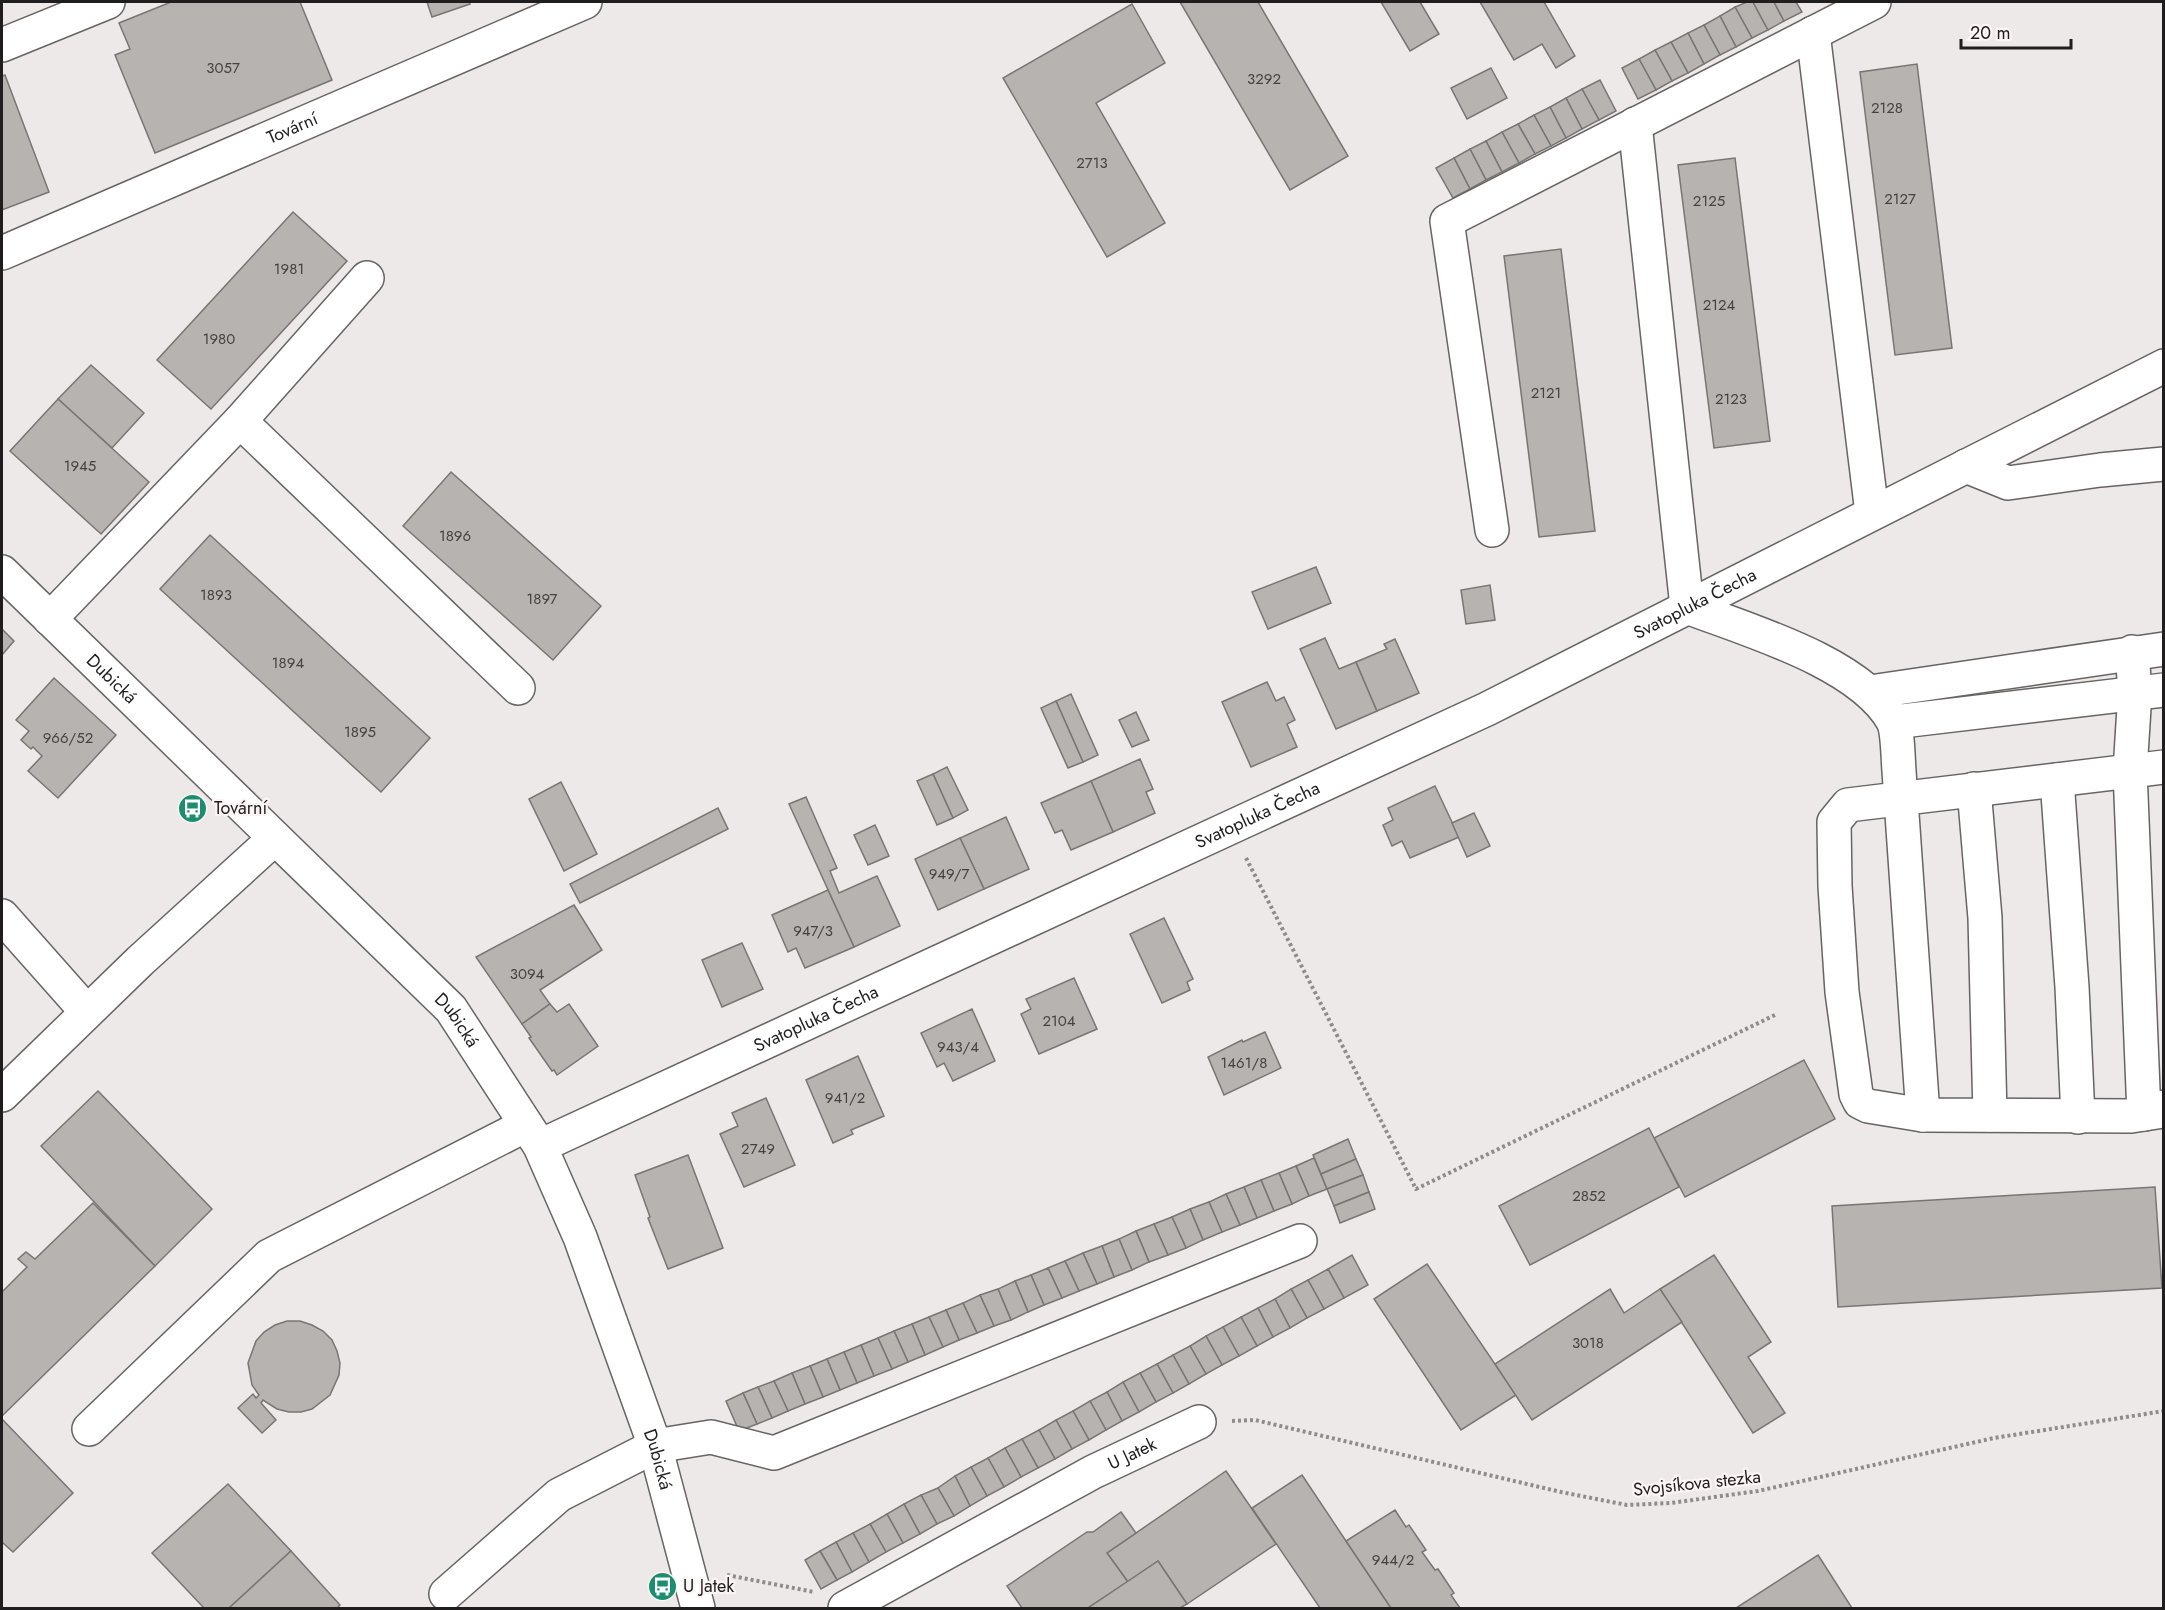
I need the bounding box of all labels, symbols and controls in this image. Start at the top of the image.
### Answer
scale bar [1961,12,2070,50]
text: 20 m [1970,20,2010,46]
house number: 3057 [206,57,240,79]
house number: 3292 [1247,68,1281,90]
house number: 2128 [1871,97,1903,119]
street label: Tovární [263,105,323,150]
house number: 2713 [1076,152,1108,174]
house number: 2127 [1884,188,1916,210]
house number: 2125 [1693,190,1725,212]
house number: 1981 [274,258,304,280]
house number: 2124 [1703,294,1736,316]
house number: 1980 [203,328,235,350]
house number: 2121 [1531,382,1561,404]
house number: 2123 [1715,388,1747,410]
house number: 1945 [64,455,96,477]
house number: 1896 [439,525,471,547]
street label: Svatopluka Čecha [1629,562,1761,646]
house number: 1893 [200,584,232,606]
house number: 1897 [526,588,558,610]
street label: Dubická [80,648,143,710]
house number: 1894 [272,652,304,674]
house number: 1895 [344,721,376,743]
house number: 966/52 [43,727,93,749]
street label: Svatopluka Čecha [1191,775,1324,855]
bus stop icon: Tovární [177,792,209,824]
place label: Tovární [214,795,268,821]
house number: 949/7 [929,863,969,885]
house number: 947/3 [793,920,833,942]
house number: 3094 [510,963,545,985]
street label: Svatopluka Čecha [749,979,883,1059]
street label: Dubická [429,987,486,1052]
house number: 2104 [1042,1010,1076,1032]
house number: 943/4 [937,1036,979,1058]
house number: 1461/8 [1221,1052,1267,1074]
house number: 941/2 [825,1087,865,1109]
house number: 2749 [741,1138,775,1160]
house number: 2852 [1572,1185,1606,1207]
house number: 3018 [1572,1332,1604,1354]
street label: Dubická [637,1425,679,1492]
street label: U Jatek [1103,1431,1161,1476]
street label: Svojsíkova stezka [1632,1463,1762,1503]
house number: 944/2 [1372,1549,1414,1571]
bus stop icon: U Jatek [646,1570,678,1602]
place label: U Jatek [683,1573,734,1599]

